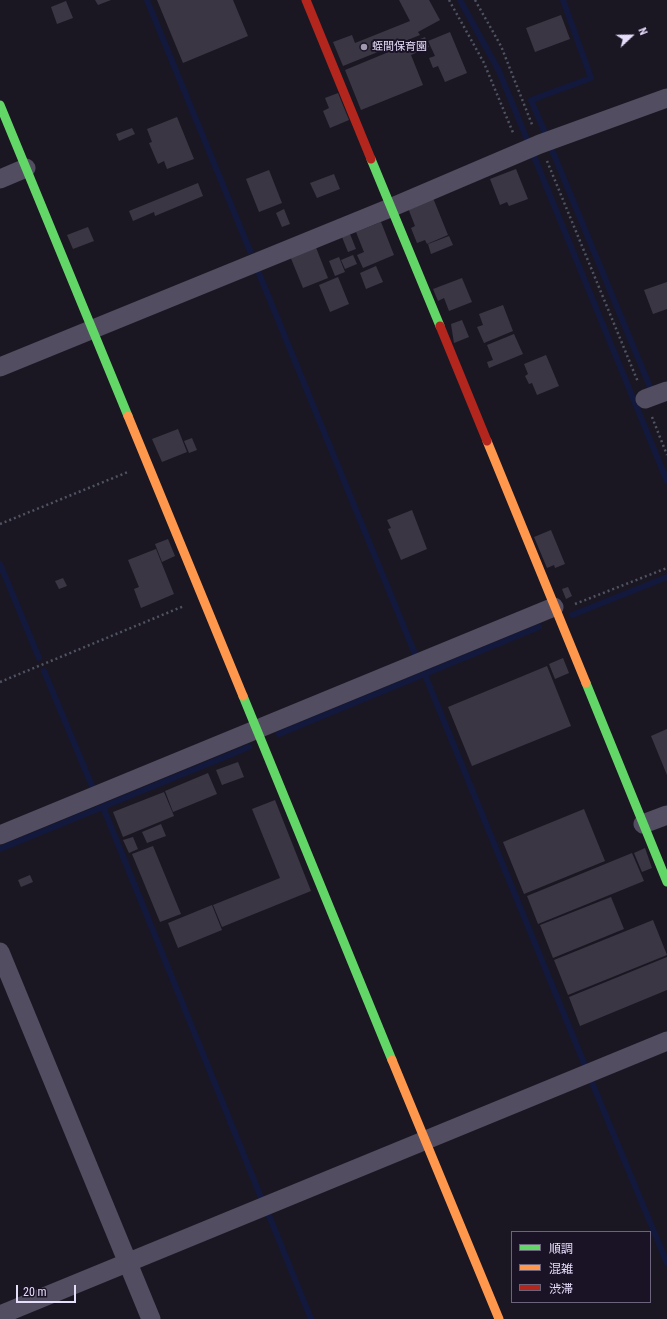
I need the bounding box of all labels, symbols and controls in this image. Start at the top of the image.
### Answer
north arrow [611,16,651,56]
text: N [635,26,650,37]
place label: 蛭間保育園 [372,40,427,54]
marker: 蛭間保育園 [359,42,369,52]
legend [511,1231,651,1303]
text: 順調 [549,1242,573,1256]
text: 混雑 [549,1262,573,1276]
scale bar [18,1277,78,1303]
text: 渋滞 [549,1282,573,1296]
text: 20 m [23,1285,47,1299]

